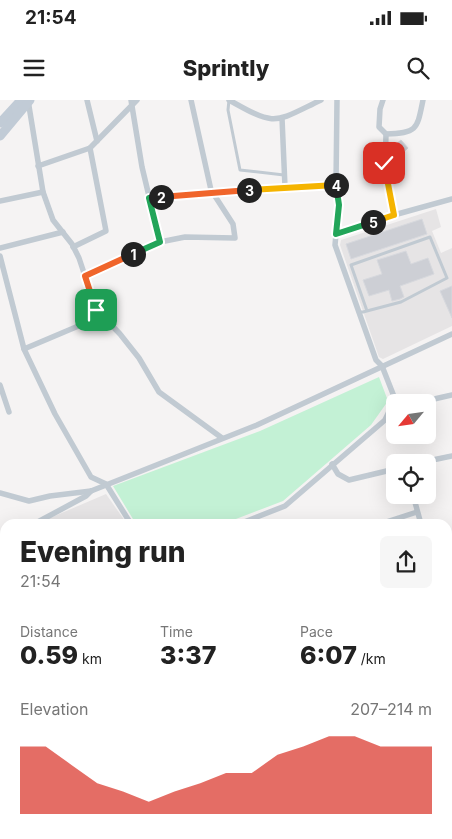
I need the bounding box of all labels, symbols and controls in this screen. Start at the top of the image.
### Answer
text: 21:54 [25,6,77,29]
icon: menu [20,54,48,82]
icon: search [404,54,432,82]
text: Sprintly [183,55,269,81]
pin [363,142,405,184]
icon: check [370,149,398,177]
pin: 4 [324,172,348,198]
text: 4 [332,177,341,194]
pin: 3 [236,178,262,202]
text: 3 [245,182,254,199]
pin: 2 [148,184,174,210]
text: 2 [157,189,166,206]
pin: 5 [360,210,386,234]
text: 5 [369,214,378,231]
pin: 1 [120,242,146,266]
text: 1 [130,246,137,263]
pin [75,289,117,331]
icon: arrive [82,296,110,324]
north arrow [386,394,436,444]
map controls [386,394,436,504]
button: locate [386,454,436,504]
text: Evening run [20,535,186,569]
button: share [380,536,432,588]
text: 21:54 [20,571,61,591]
text: Distance [20,623,78,640]
text: Time [160,623,193,640]
text: Pace [300,623,333,640]
text: 0.59 [20,640,78,670]
text: 3:37 [160,640,216,670]
text: 6:07 [300,640,357,670]
text: km [78,650,102,667]
text: /km [357,650,386,667]
text: Elevation [20,699,89,719]
text: 207–214 m [350,699,432,719]

